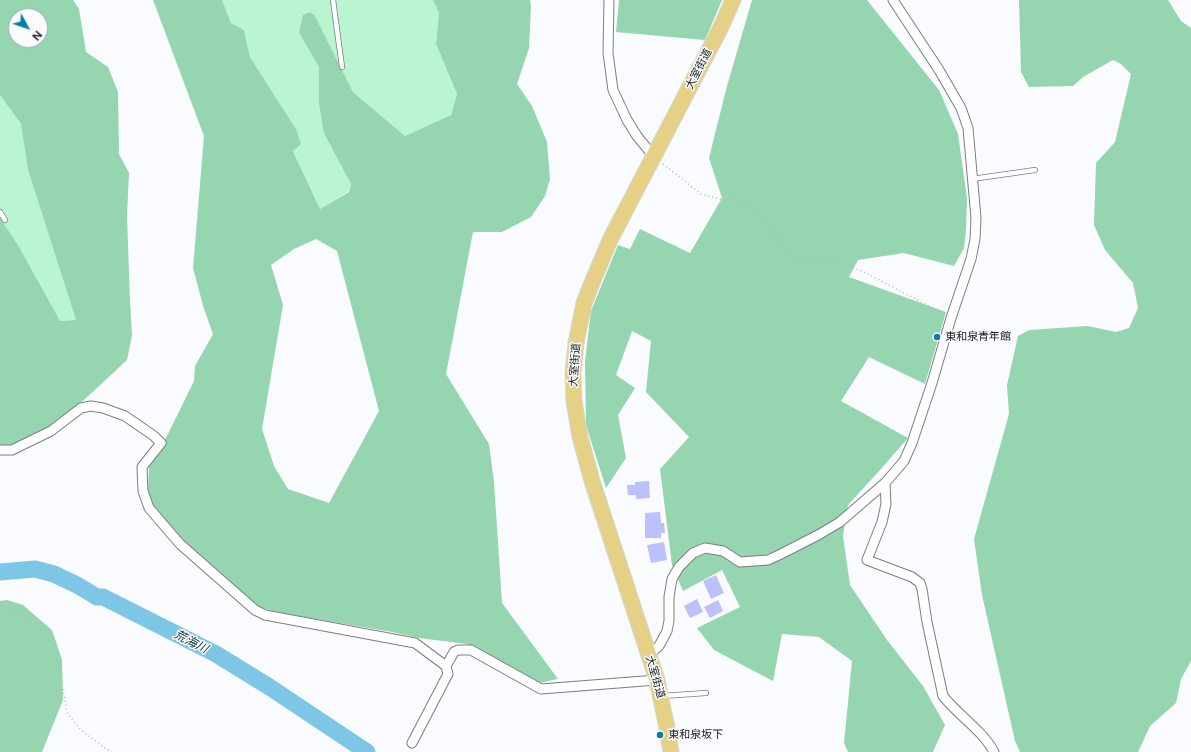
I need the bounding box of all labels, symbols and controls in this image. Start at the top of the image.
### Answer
north arrow [8,8,48,48]
text: N [29,28,45,43]
street label: 大室街道 [683,46,715,92]
place label: 東和泉青年館 [945,330,1011,344]
marker: 東和泉青年館 [932,332,942,342]
street label: 大室街道 [567,343,583,387]
water label: 荒海川 [172,627,210,657]
street label: 大室街道 [643,654,667,700]
place label: 東和泉坂下 [668,728,723,742]
marker: 東和泉坂下 [655,730,665,740]

